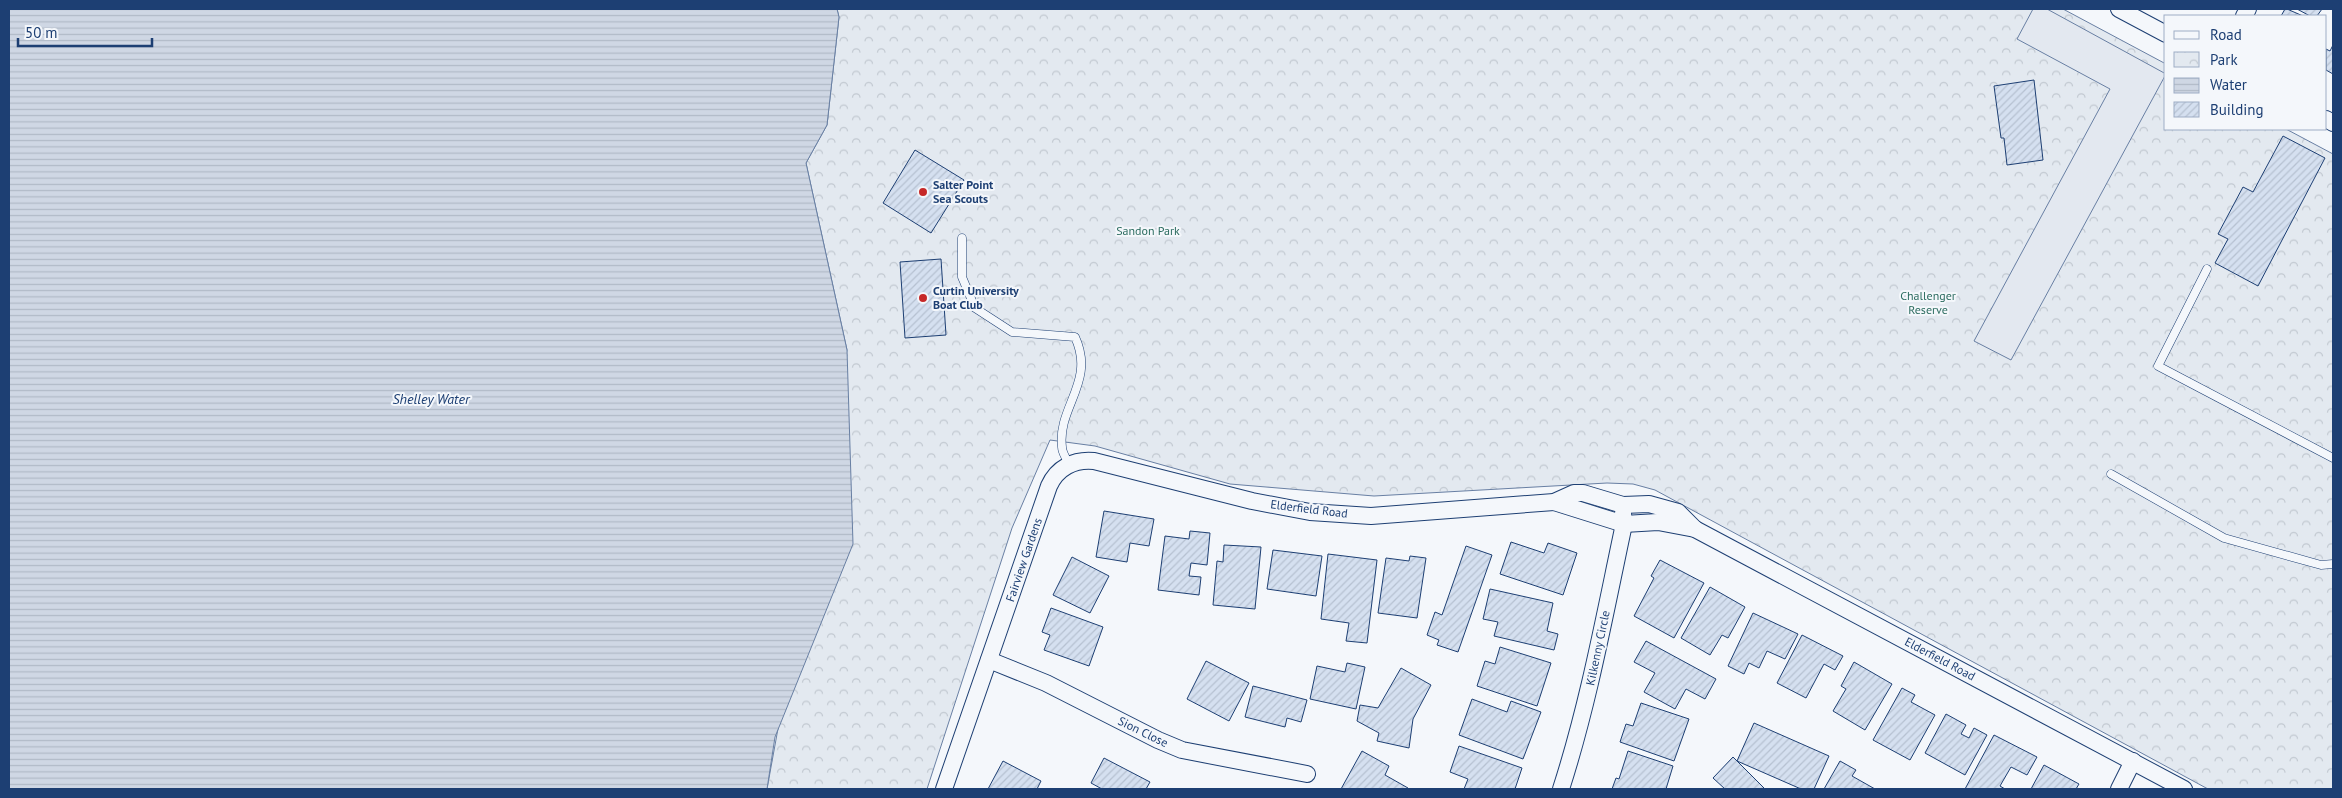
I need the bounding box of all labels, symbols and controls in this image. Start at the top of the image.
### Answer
scale bar [18,15,151,47]
legend [2164,15,2327,130]
text: 50 m [25,23,58,42]
text: Road [2210,25,2242,44]
text: Park [2210,50,2238,69]
text: Water [2210,75,2247,94]
text: Building [2210,100,2264,119]
place label: Salter Point Sea Scouts [933,177,994,206]
marker: Salter Point Sea Scouts [917,186,929,198]
park label: Sandon Park [1116,223,1180,238]
place label: Curtin University Boat Club [933,283,1019,312]
park label: Challenger Reserve [1900,288,1956,317]
marker: Curtin University Boat Club [917,292,929,304]
water label: Shelley Water [392,390,471,408]
street label: Elderfield Road [1270,496,1349,521]
street label: Fairview Gardens [1002,516,1045,604]
street label: Kilkenny Circle [1582,609,1613,687]
street label: Elderfield Road [1902,634,1978,683]
street label: Sion Close [1116,713,1171,750]

